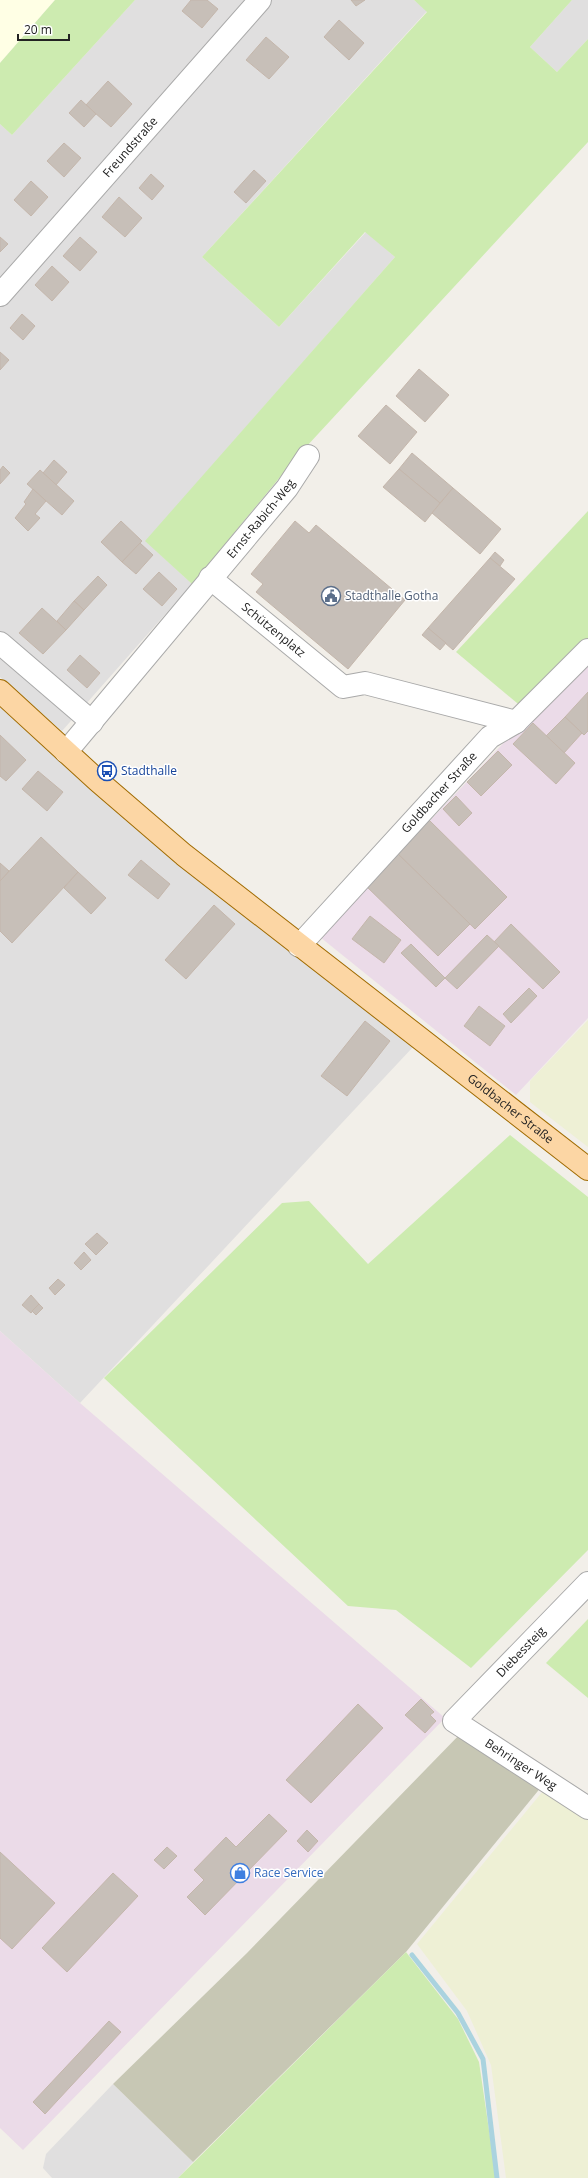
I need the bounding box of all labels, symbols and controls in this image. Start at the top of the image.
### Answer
scale bar [18,16,69,42]
text: 20 m [24,21,52,38]
street label: Freundstraße [98,113,161,181]
street label: Ernst-Rabich-Weg [223,475,299,562]
public building icon: Stadthalle Gotha [320,585,342,607]
place label: Stadthalle Gotha [345,587,438,604]
street label: Schützenplatz [238,598,310,661]
street label: Goldbacher Straße [397,747,481,837]
bus stop icon: Stadthalle [96,760,118,782]
place label: Stadthalle [121,762,177,779]
street label: Goldbacher Straße [464,1069,558,1147]
street label: Diebessteig [492,1622,550,1681]
street label: Behringer Weg [482,1734,561,1794]
shop icon: Race Service [229,1862,251,1884]
place label: Race Service [254,1864,324,1881]

